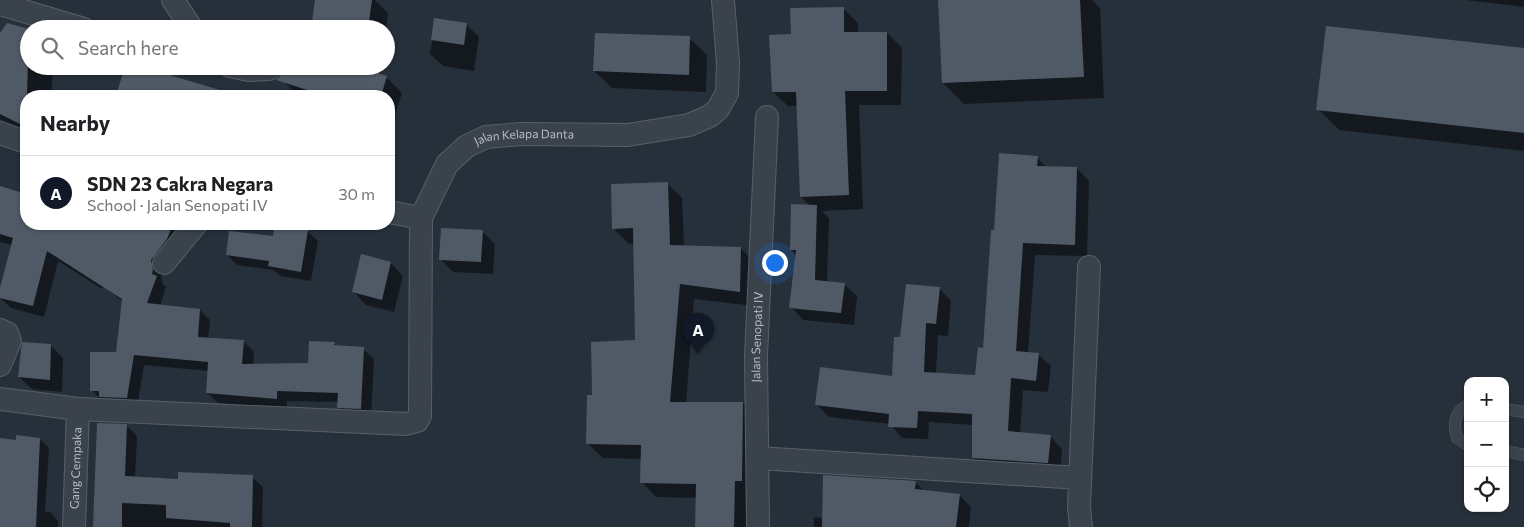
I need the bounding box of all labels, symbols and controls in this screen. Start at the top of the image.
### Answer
search box [20,20,395,75]
icon: search [38,34,66,62]
text: Search here [78,36,178,59]
text: Nearby [40,110,110,135]
street label: Jalan Kelapa Danta [471,126,574,149]
text: SDN 23 Cakra Negara [87,172,273,195]
text: A [50,184,62,203]
text: 30 m [338,184,375,203]
text: School · Jalan Senopati IV [87,195,268,214]
your location [762,250,788,276]
street label: Jalan Senopati IV [748,291,765,383]
pin: A [682,313,714,354]
map controls [1464,377,1509,512]
button: + [1464,377,1509,422]
button: − [1464,422,1509,467]
street label: Gang Cempaka [67,427,83,509]
button: locate [1464,467,1509,512]

